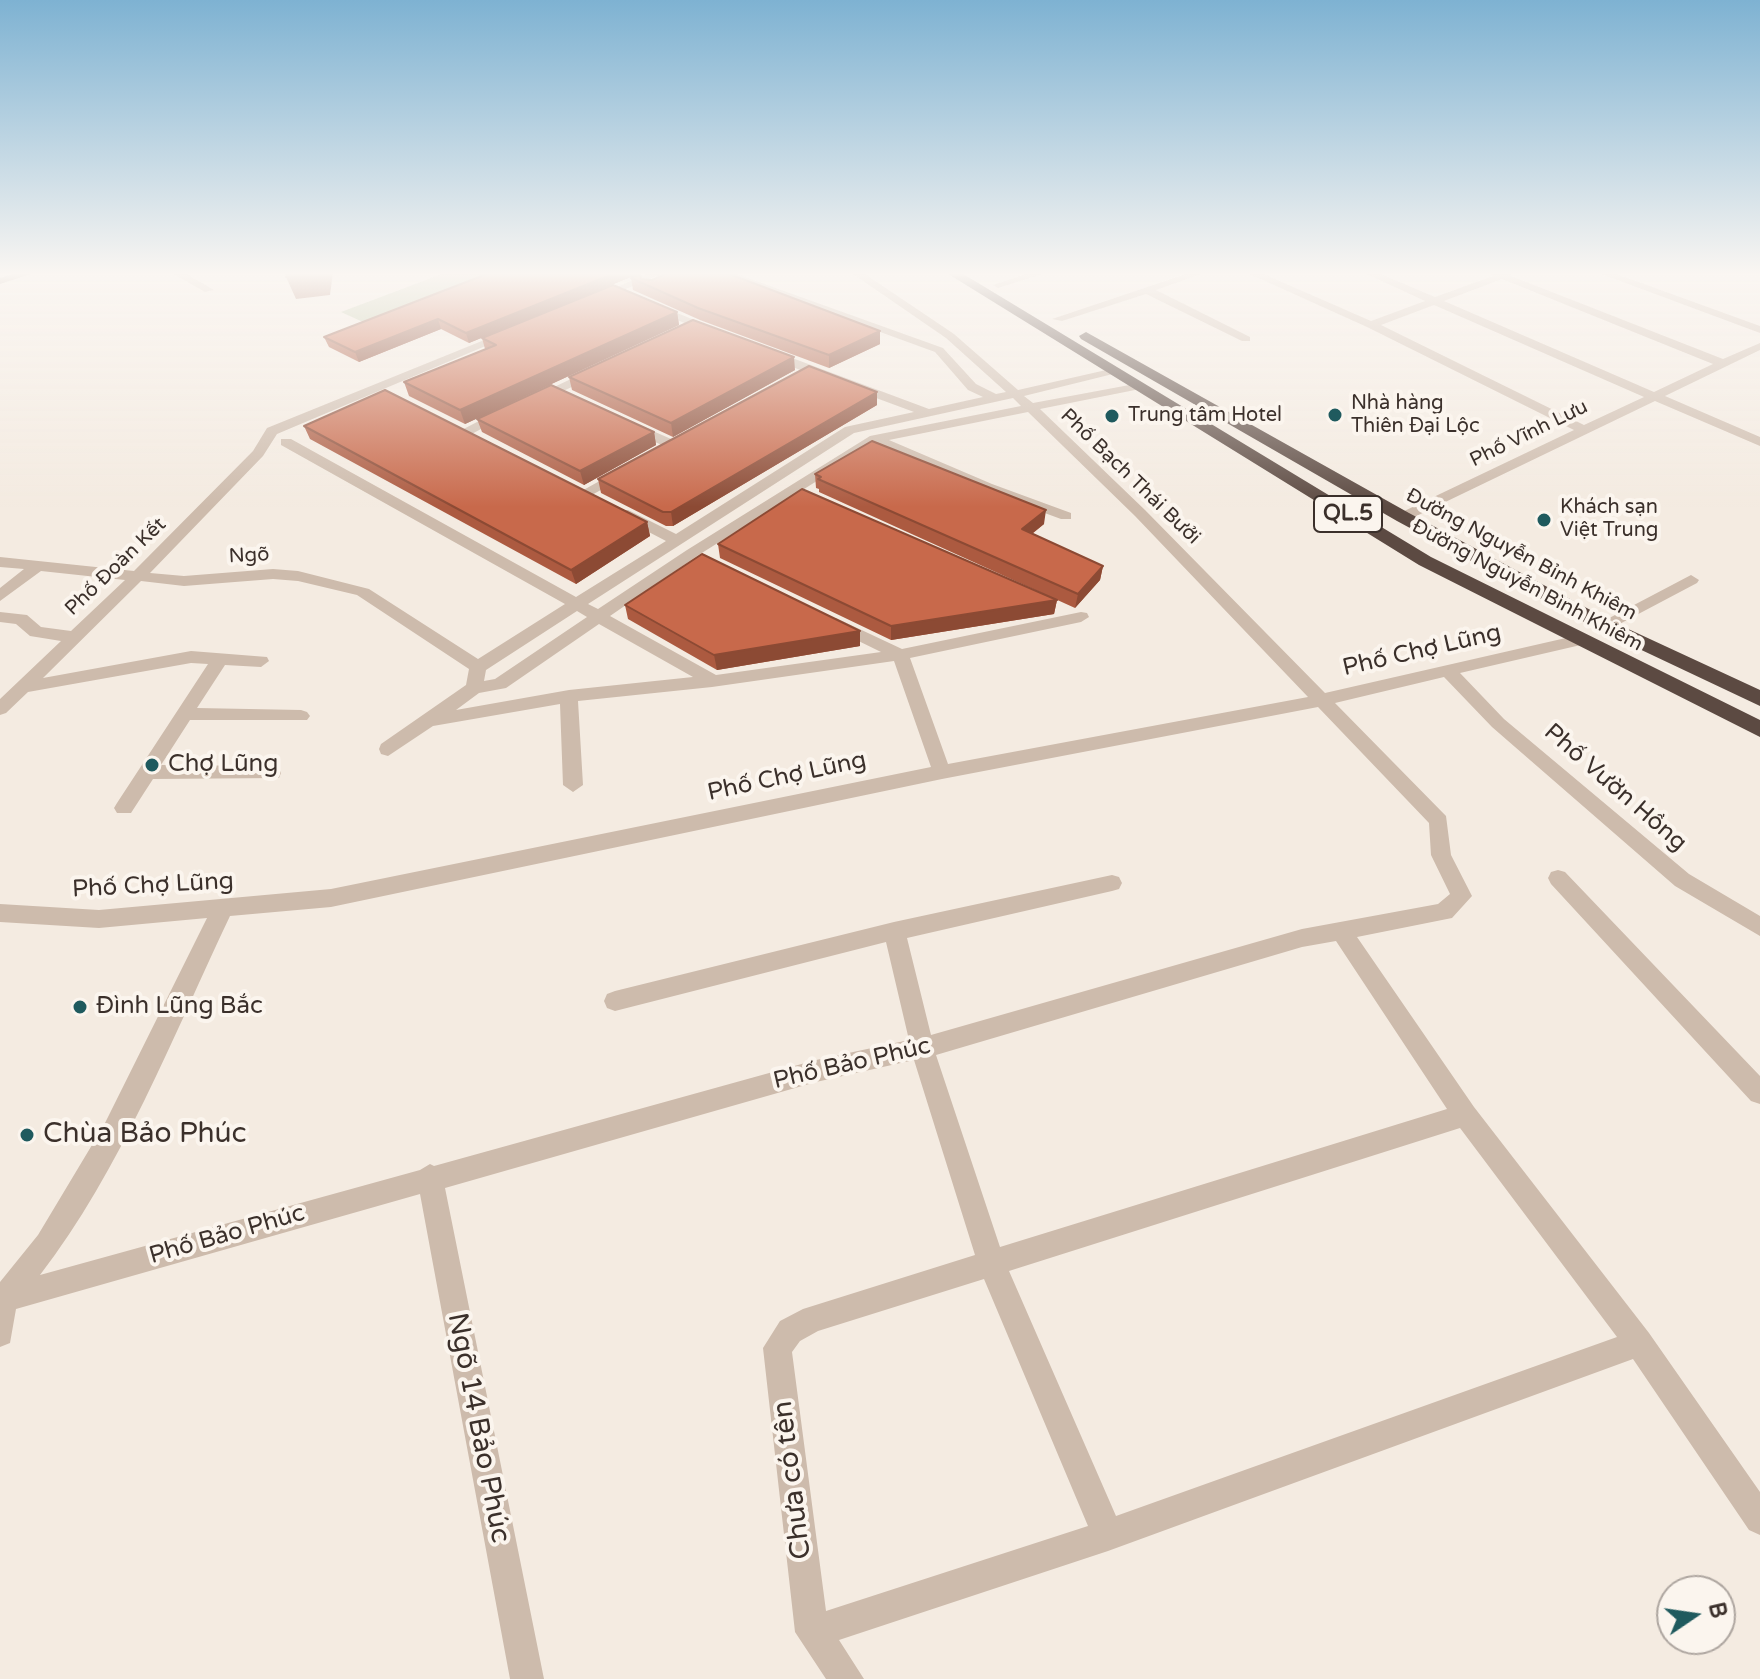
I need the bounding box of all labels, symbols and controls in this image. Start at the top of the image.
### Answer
place label: Nhà hàng Thiên Đại Lộc [1351,392,1480,439]
street label: Phố Vĩnh Lưu [1466,395,1592,473]
street label: Phố Bạch Thái Bưởi [1055,404,1205,550]
place label: Trung tâm Hotel [1128,404,1282,428]
marker: Nhà hàng Thiên Đại Lộc [1326,406,1344,424]
marker: Trung tâm Hotel [1103,407,1121,425]
street label: Đường Nguyễn Bỉnh Khiêm [1402,484,1640,626]
road number: QL.5 [1314,496,1382,532]
place label: Khách sạn Việt Trung [1560,496,1658,543]
marker: Khách sạn Việt Trung [1535,511,1553,529]
street label: Phố Đoàn Kết [61,513,171,621]
street label: Đường Nguyễn Bình Khiêm [1408,515,1646,657]
street label: Ngõ [228,543,270,569]
street label: Phố Chợ Lũng [1340,619,1504,683]
street label: Phố Vườn Hồng [1538,718,1692,858]
street label: Phố Chợ Lũng [705,746,869,808]
place label: Chợ Lũng [168,751,278,779]
marker: Chợ Lũng [143,756,161,774]
street label: Phố Chợ Lũng [71,867,235,905]
place label: Đình Lũng Bắc [96,993,263,1021]
marker: Đình Lũng Bắc [71,998,89,1016]
street label: Phố Bảo Phúc [771,1032,933,1096]
place label: Chùa Bảo Phúc [43,1118,246,1152]
marker: Chùa Bảo Phúc [18,1126,36,1144]
street label: Phố Bảo Phúc [146,1199,308,1271]
street label: Ngõ 14 Bảo Phúc [439,1310,517,1546]
street label: Chưa có tên [767,1399,819,1561]
north arrow [1656,1575,1736,1655]
text: B [1703,1600,1732,1620]

